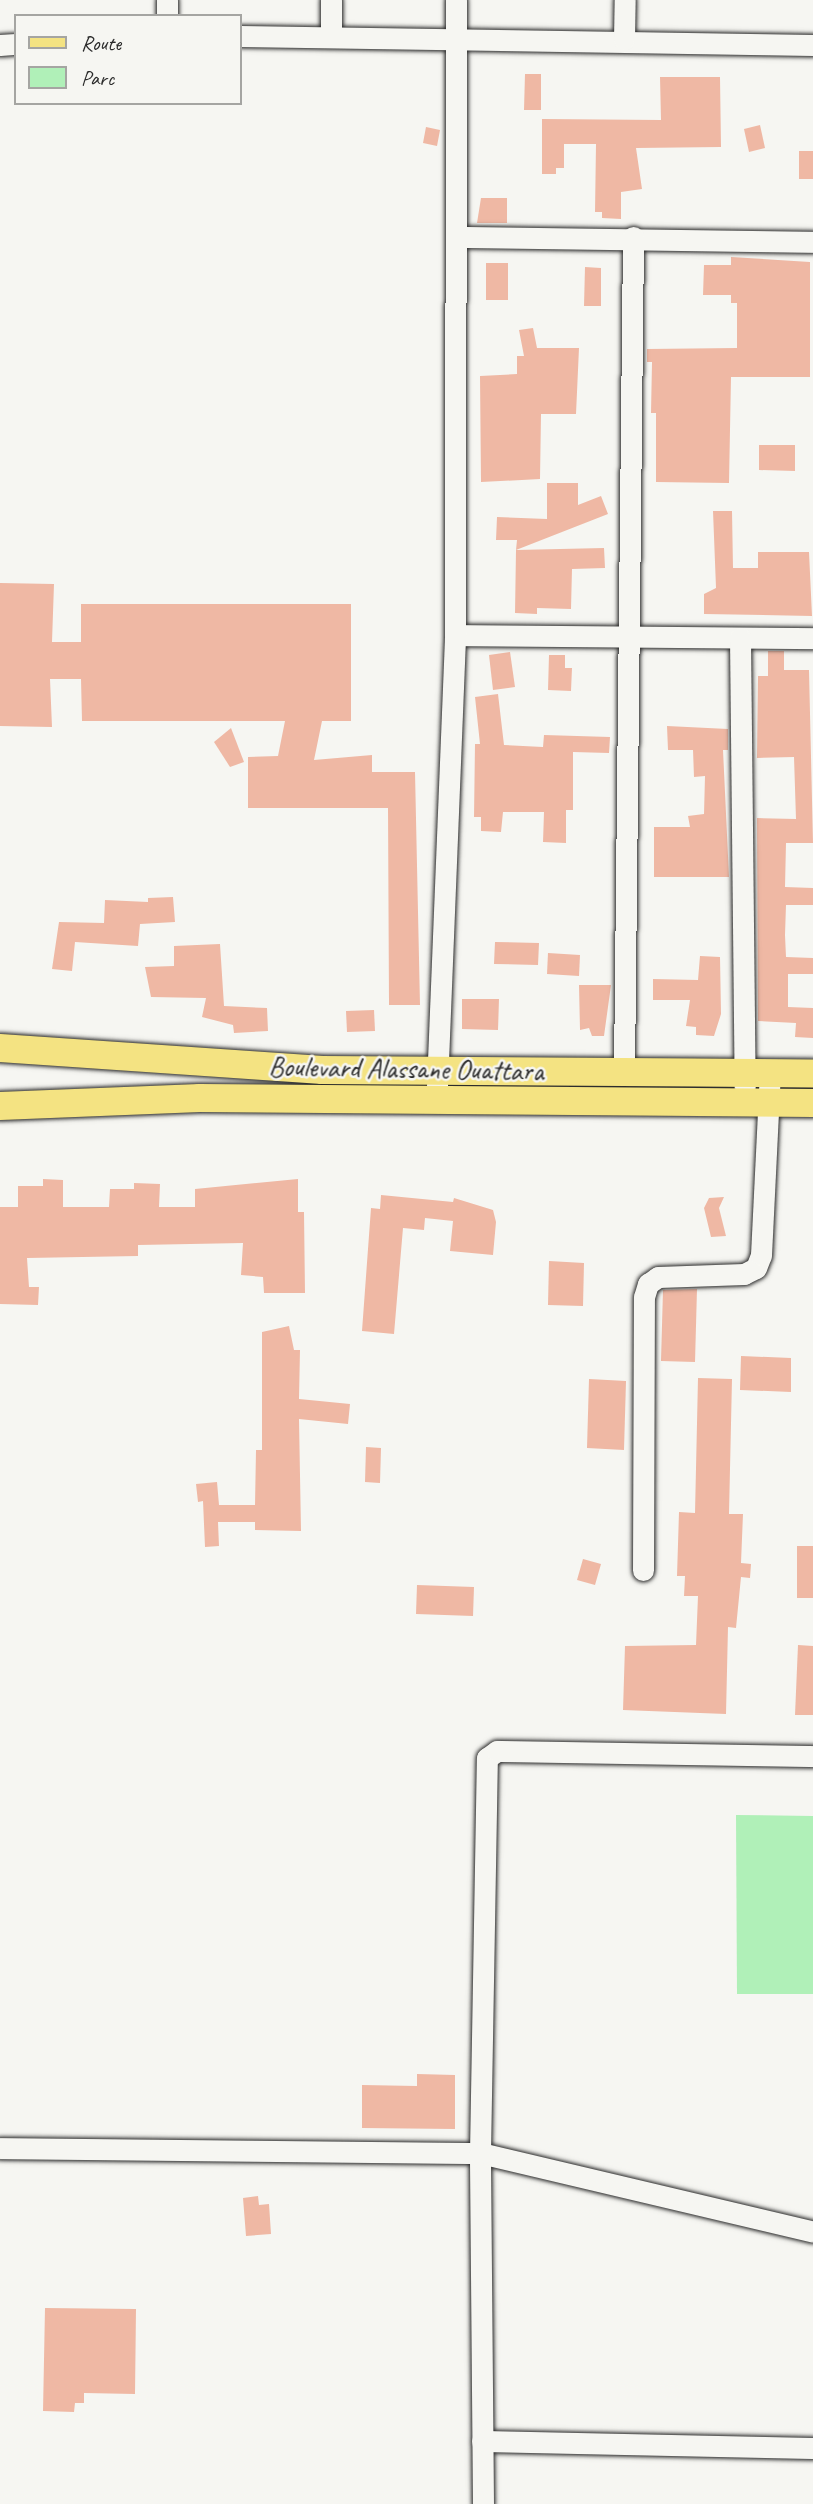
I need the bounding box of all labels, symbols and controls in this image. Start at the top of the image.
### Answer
legend [14,14,242,105]
text: Route [81,30,121,56]
text: Parc [81,65,114,91]
street label: Boulevard Alassane Ouattara [268,1050,544,1088]

